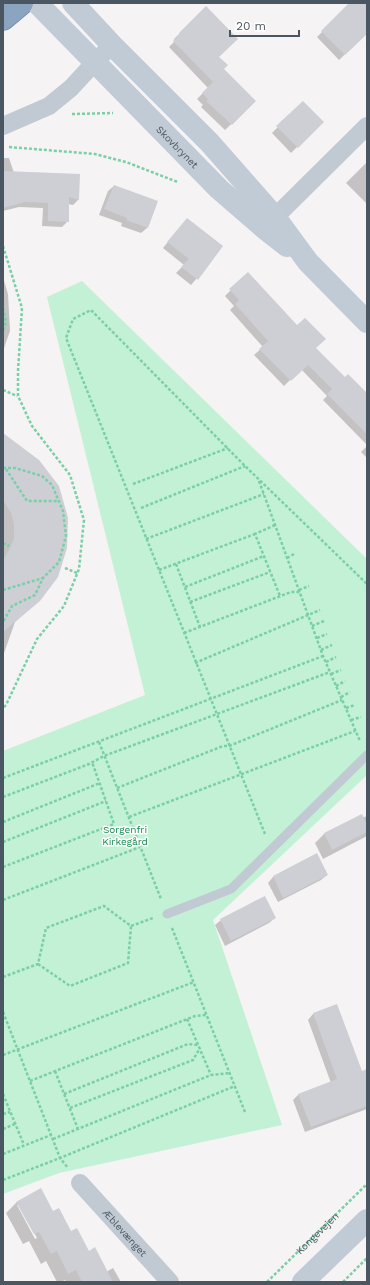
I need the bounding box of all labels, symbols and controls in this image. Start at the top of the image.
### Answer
scale bar [230,12,299,38]
text: 20 m [236,19,266,33]
street label: Skovbrynet [155,123,201,171]
park label: Sorgenfri Kirkegård [102,824,148,847]
street label: Æblevænget [101,1207,150,1259]
street label: Kongevejen [294,1210,340,1256]

